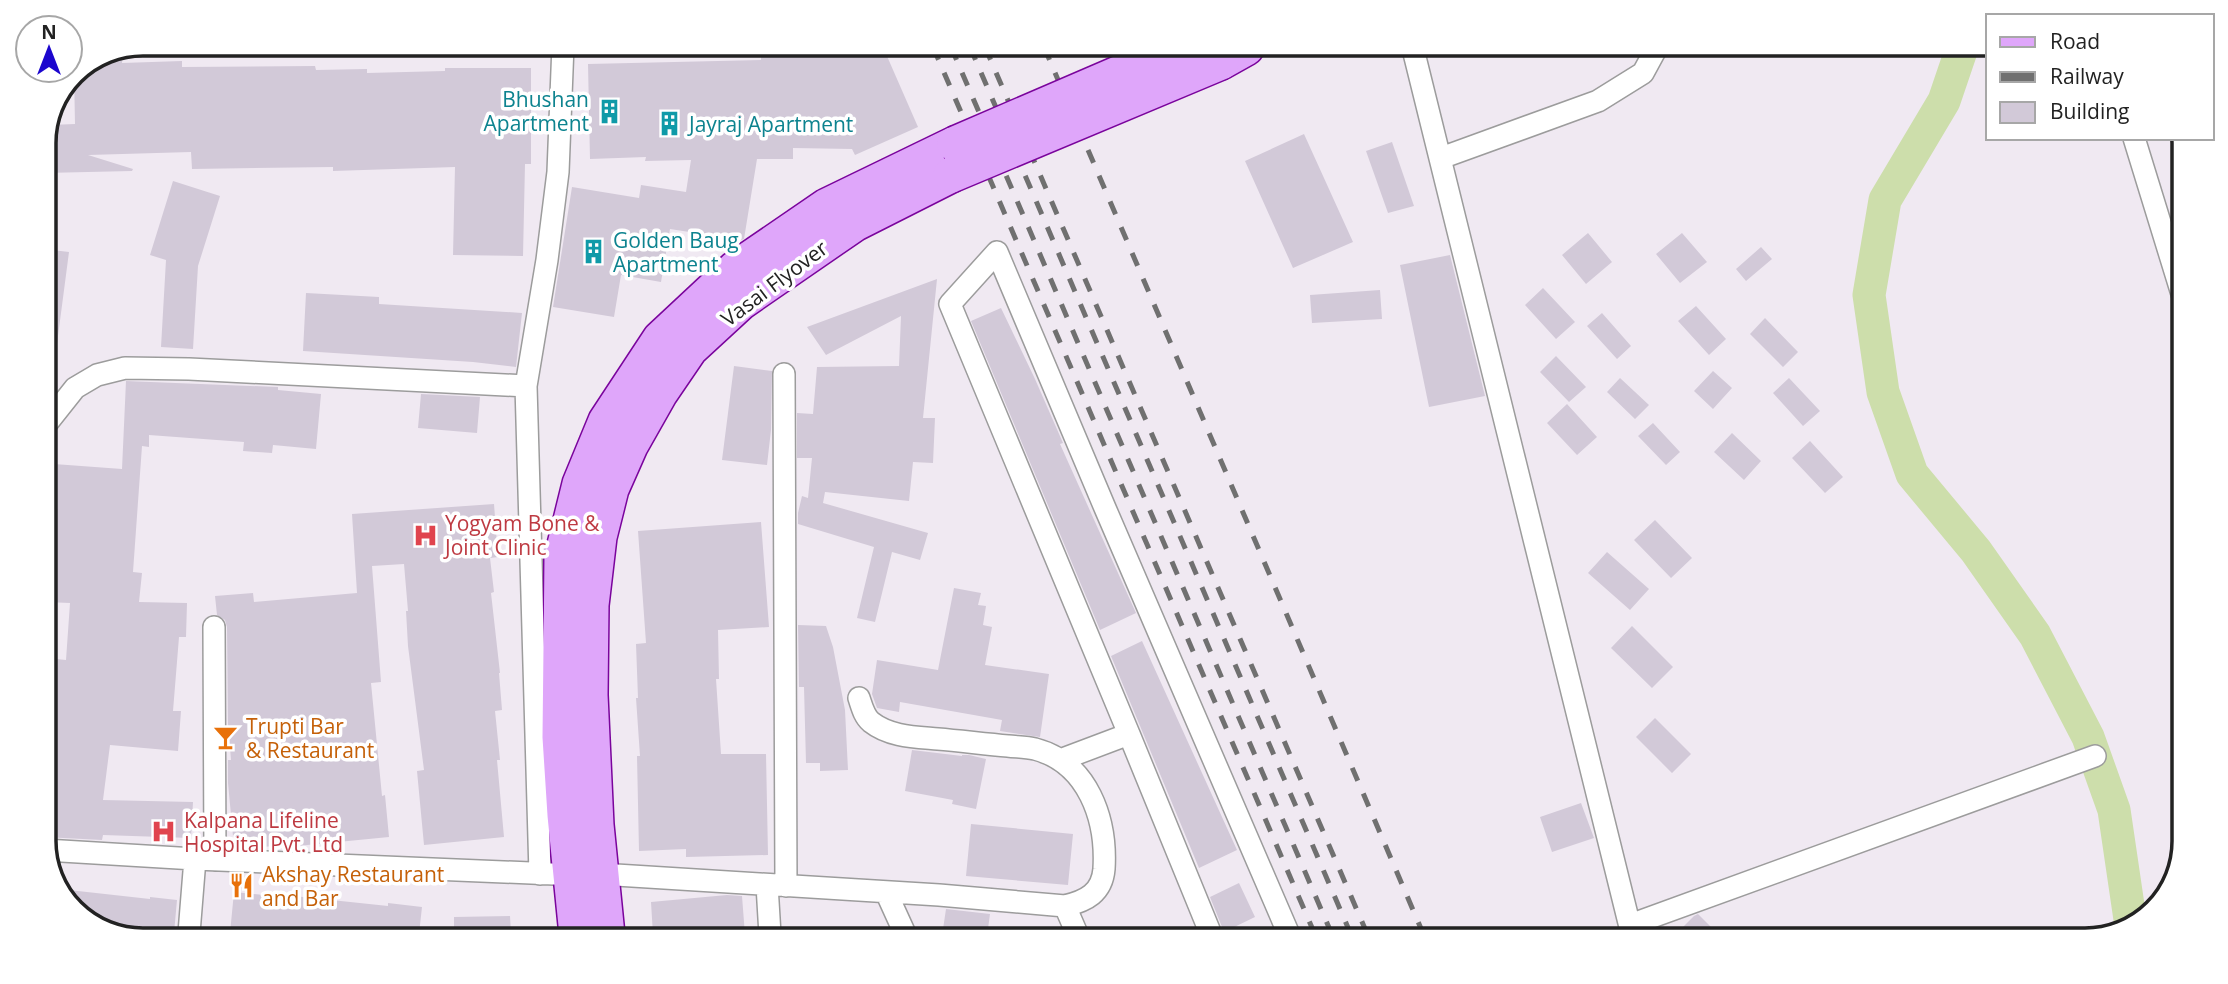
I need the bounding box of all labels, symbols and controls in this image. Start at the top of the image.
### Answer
north arrow [14,14,84,84]
legend [1986,14,2214,140]
text: N [41,19,57,45]
text: Road [2050,27,2100,55]
text: Railway [2050,62,2124,90]
place label: Bhushan Apartment [484,85,589,137]
building icon: Bhushan Apartment [595,97,623,125]
text: Building [2050,97,2129,125]
building icon: Jayraj Apartment [655,110,683,138]
place label: Jayraj Apartment [687,110,853,138]
place label: Golden Baug Apartment [613,226,739,278]
street label: Vasai Flyover [715,233,833,332]
building icon: Golden Baug Apartment [579,238,607,266]
place label: Yogyam Bone & Joint Clinic [443,509,600,561]
hospital icon: Yogyam Bone & Joint Clinic [411,521,439,549]
place label: Trupti Bar & Restaurant [246,712,374,764]
bar icon: Trupti Bar & Restaurant [212,724,240,752]
place label: Kalpana Lifeline Hospital Pvt. Ltd [184,806,343,858]
hospital icon: Kalpana Lifeline Hospital Pvt. Ltd [150,818,178,846]
place label: Akshay Restaurant and Bar [262,860,444,912]
restaurant icon: Akshay Restaurant and Bar [228,872,256,900]

